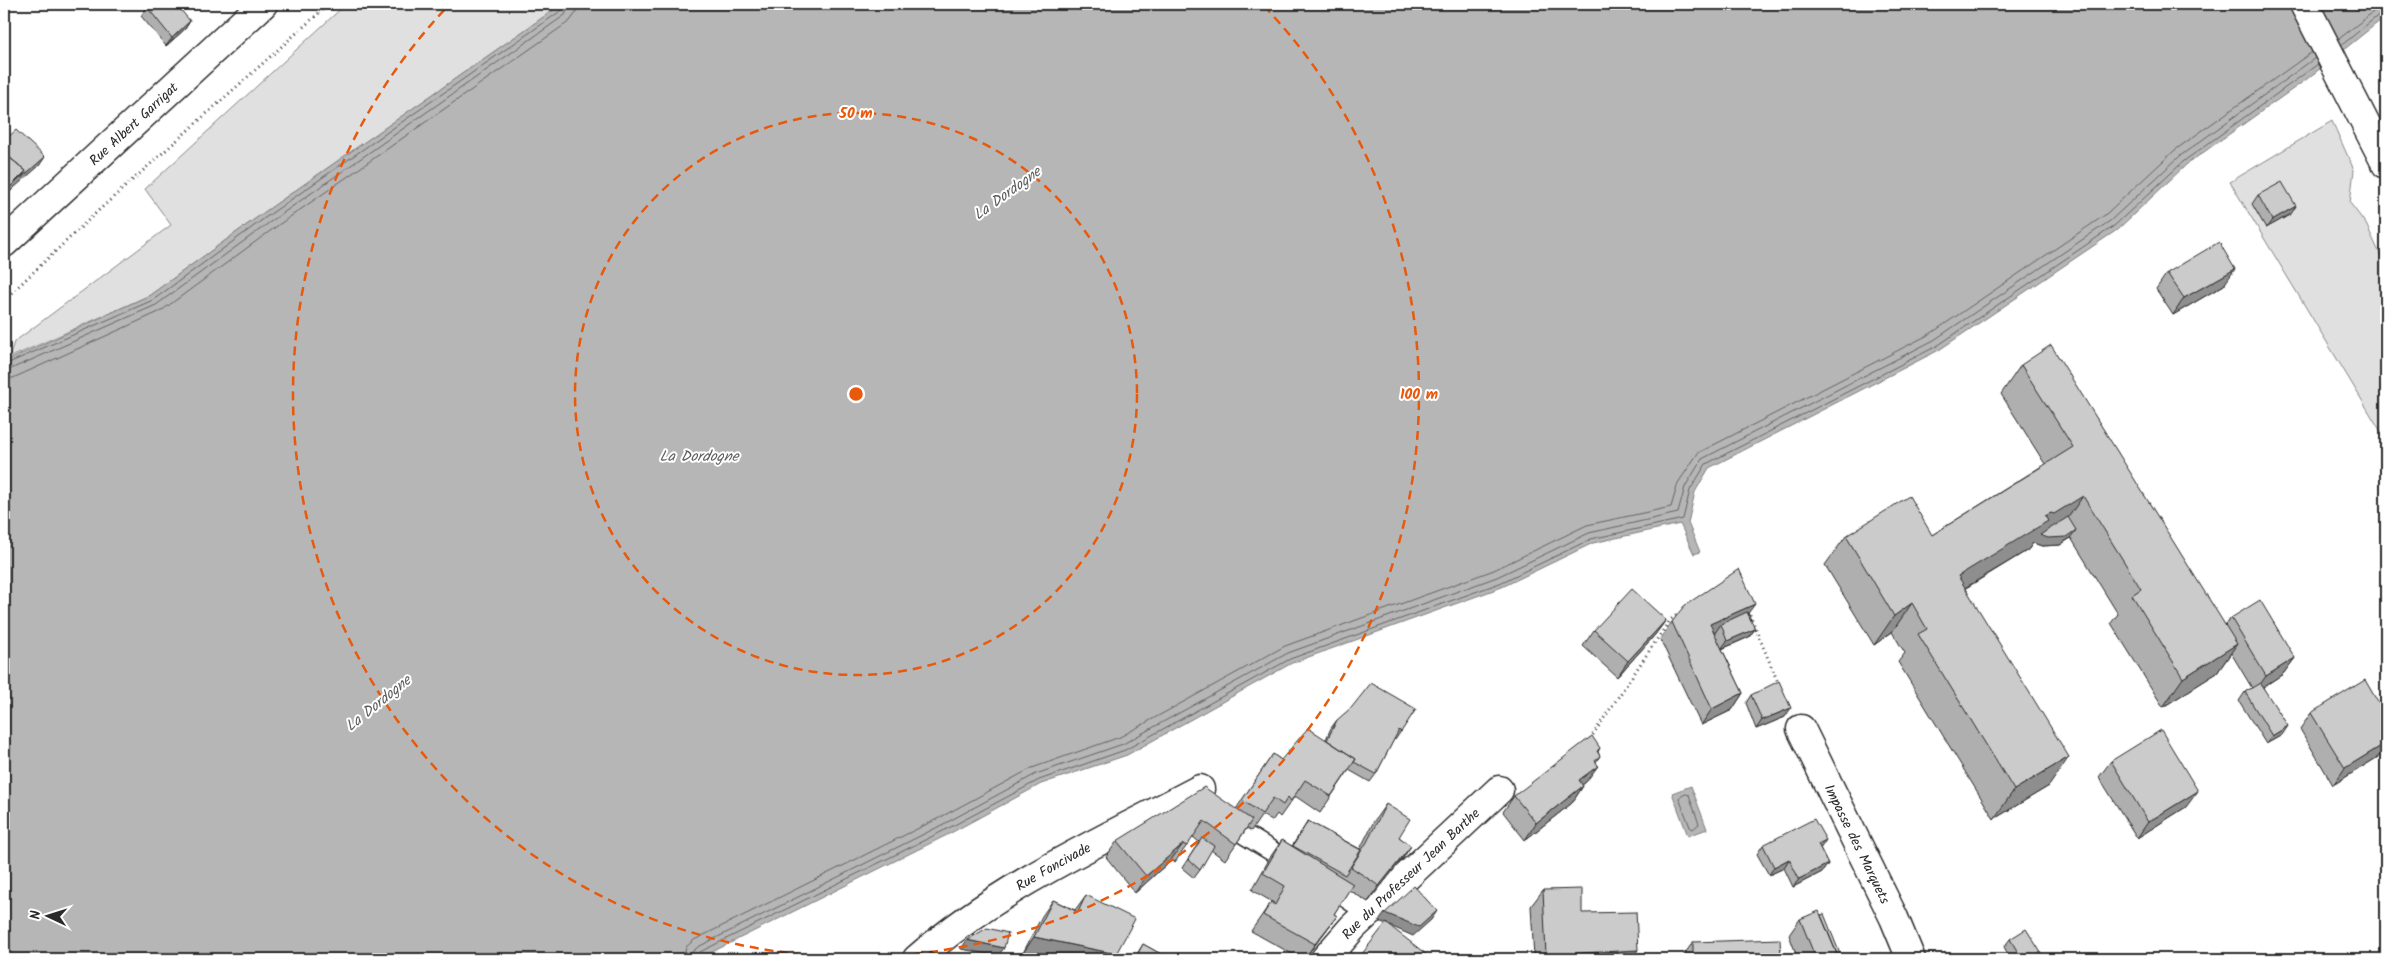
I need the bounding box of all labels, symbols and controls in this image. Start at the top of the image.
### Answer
street label: Rue Albert Garrigat [84,77,184,171]
text: 50 m [838,102,873,126]
water label: La Dordogne [969,160,1048,227]
text: 100 m [1400,383,1438,407]
centre of rings [847,385,865,403]
water label: La Dordogne [660,445,740,469]
water label: La Dordogne [340,669,418,738]
street label: Impasse des Marquets [1818,781,1895,908]
street label: Rue du Professeur Jean Barthe [1337,803,1486,945]
street label: Rue Foncivade [1012,837,1096,897]
north arrow [22,890,72,940]
text: N [25,910,47,920]

